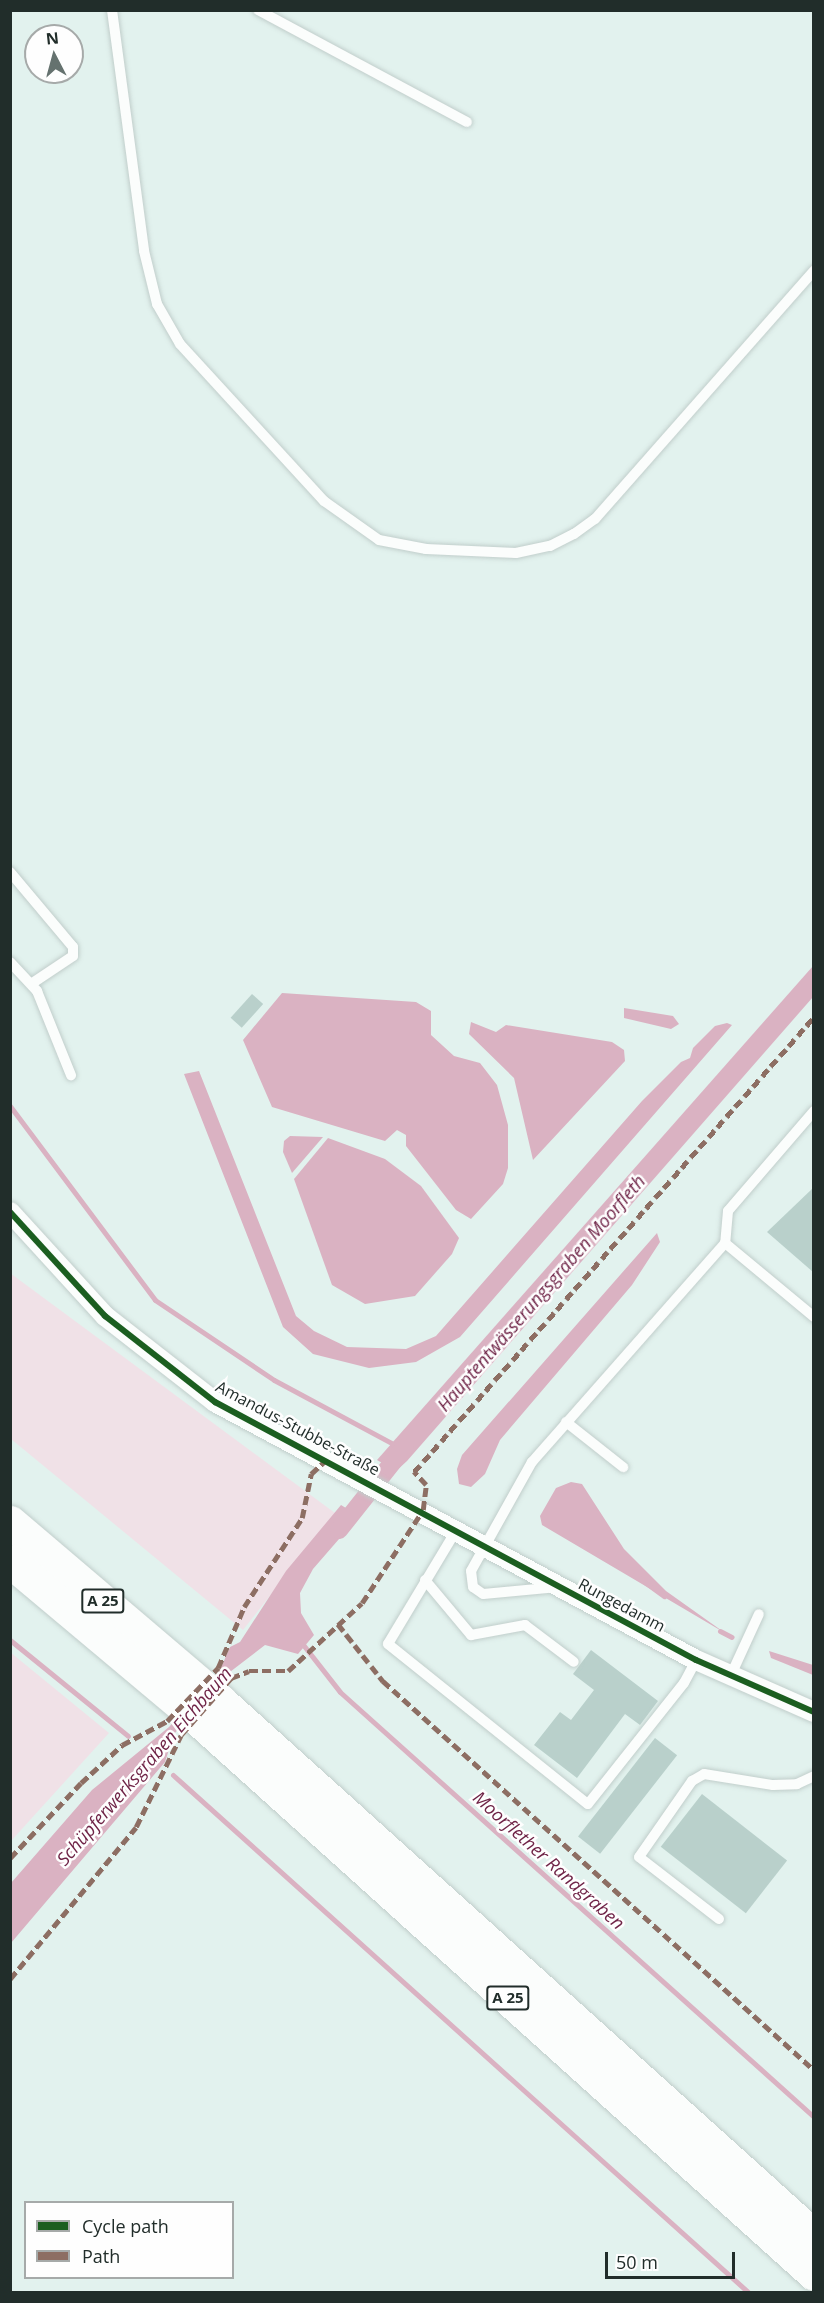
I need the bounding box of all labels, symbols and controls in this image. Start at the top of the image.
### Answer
north arrow [24,24,84,84]
text: N [45,26,60,50]
water label: Hauptentwässerungsgraben Moorfleth [433,1171,649,1415]
street label: Amandus-Stubbe-Straße [213,1377,383,1479]
street label: Rungedamm [575,1574,669,1636]
road number: A 25 [80,1589,126,1613]
water label: Schüpferwerksgraben Eichbaum [52,1662,236,1870]
water label: Moorflether Randgraben [469,1786,629,1934]
road number: A 25 [486,1986,530,2010]
legend [24,2201,234,2279]
text: Cycle path [82,2214,169,2238]
scale bar [608,2240,738,2278]
text: Path [82,2244,120,2268]
text: 50 m [616,2250,658,2274]

